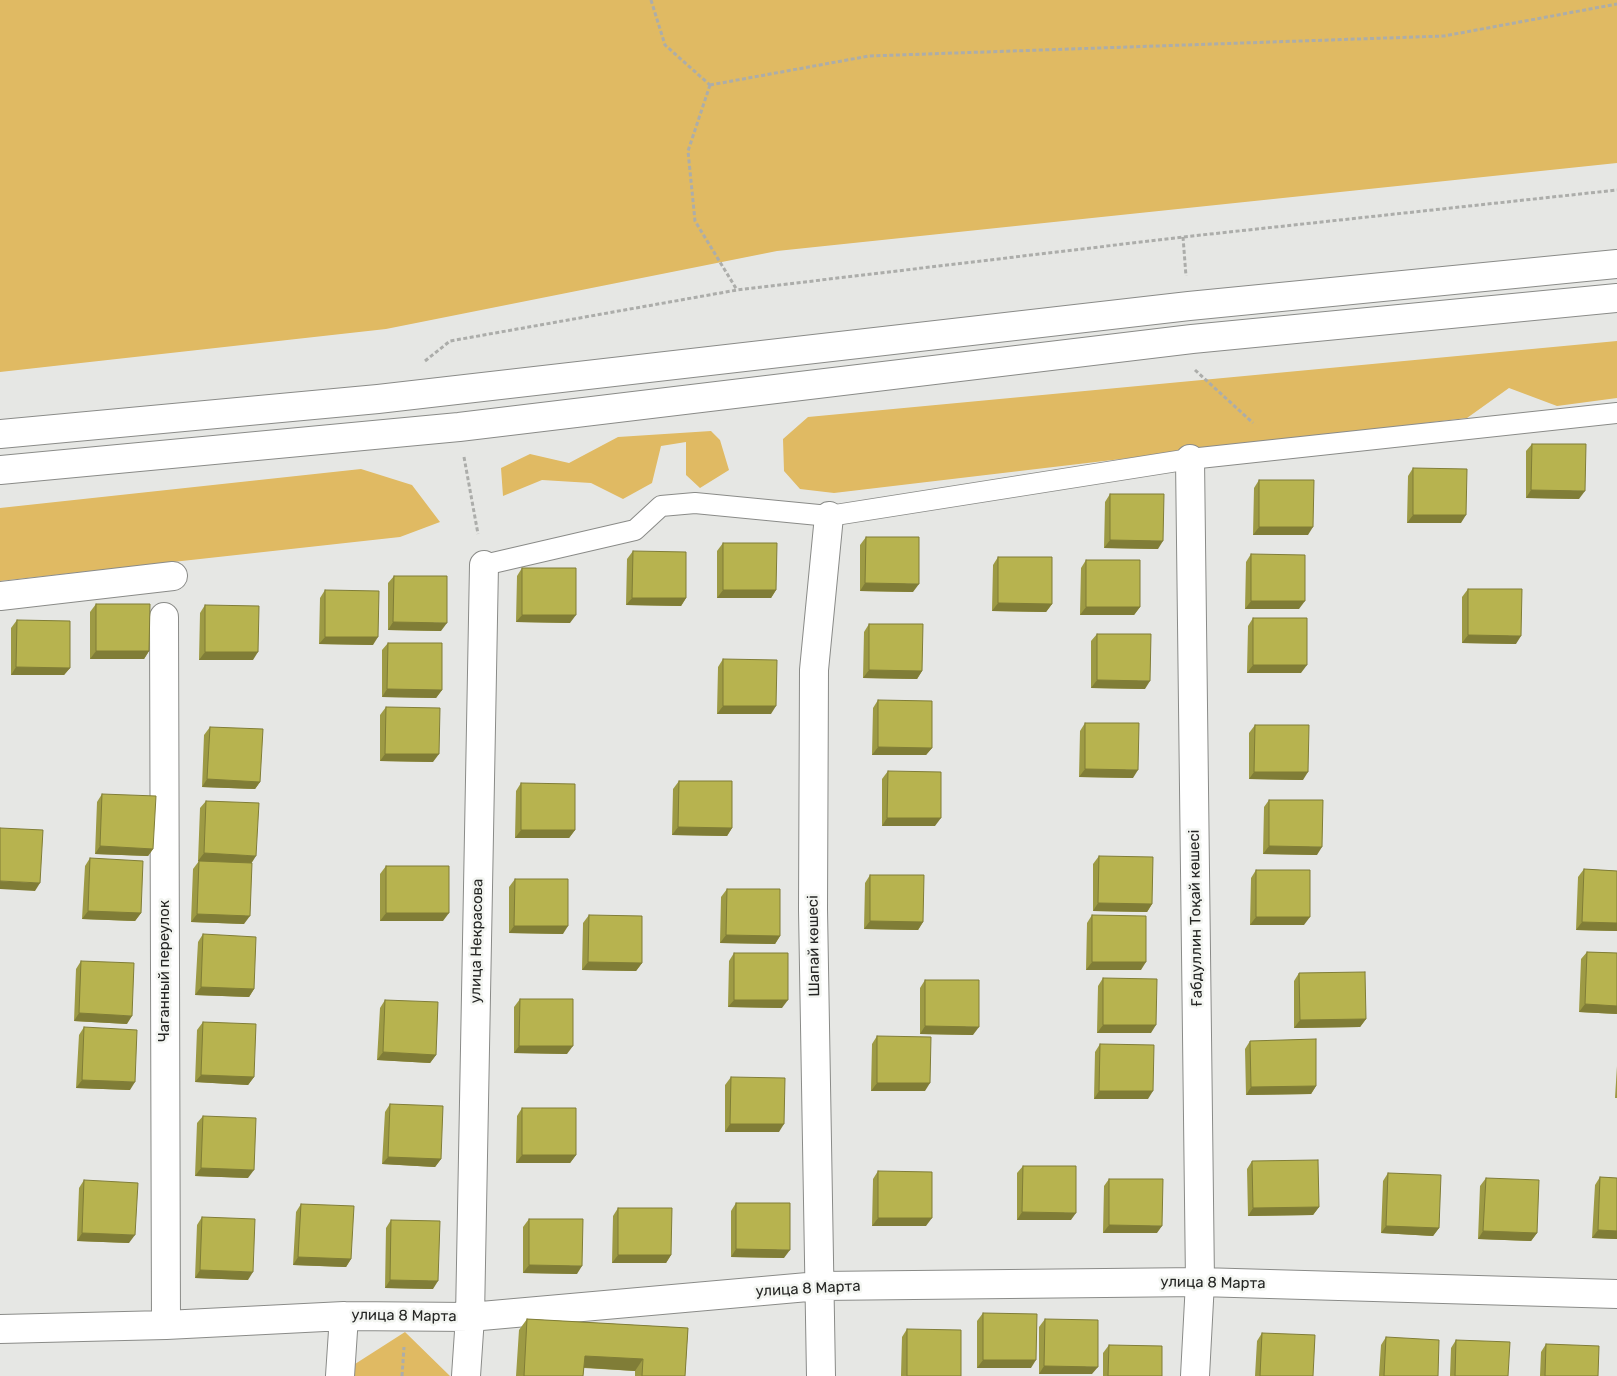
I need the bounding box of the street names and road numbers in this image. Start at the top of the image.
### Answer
street label: Ғабдуллин Тоқай көшесі [1185,829,1207,1007]
street label: улица Некрасова [467,878,487,1004]
street label: Шапай көшесі [804,895,824,997]
street label: Чаганный переулок [156,900,174,1042]
street label: улица 8 Марта [1160,1273,1266,1293]
street label: улица 8 Марта [755,1277,861,1301]
street label: улица 8 Марта [351,1306,457,1326]

